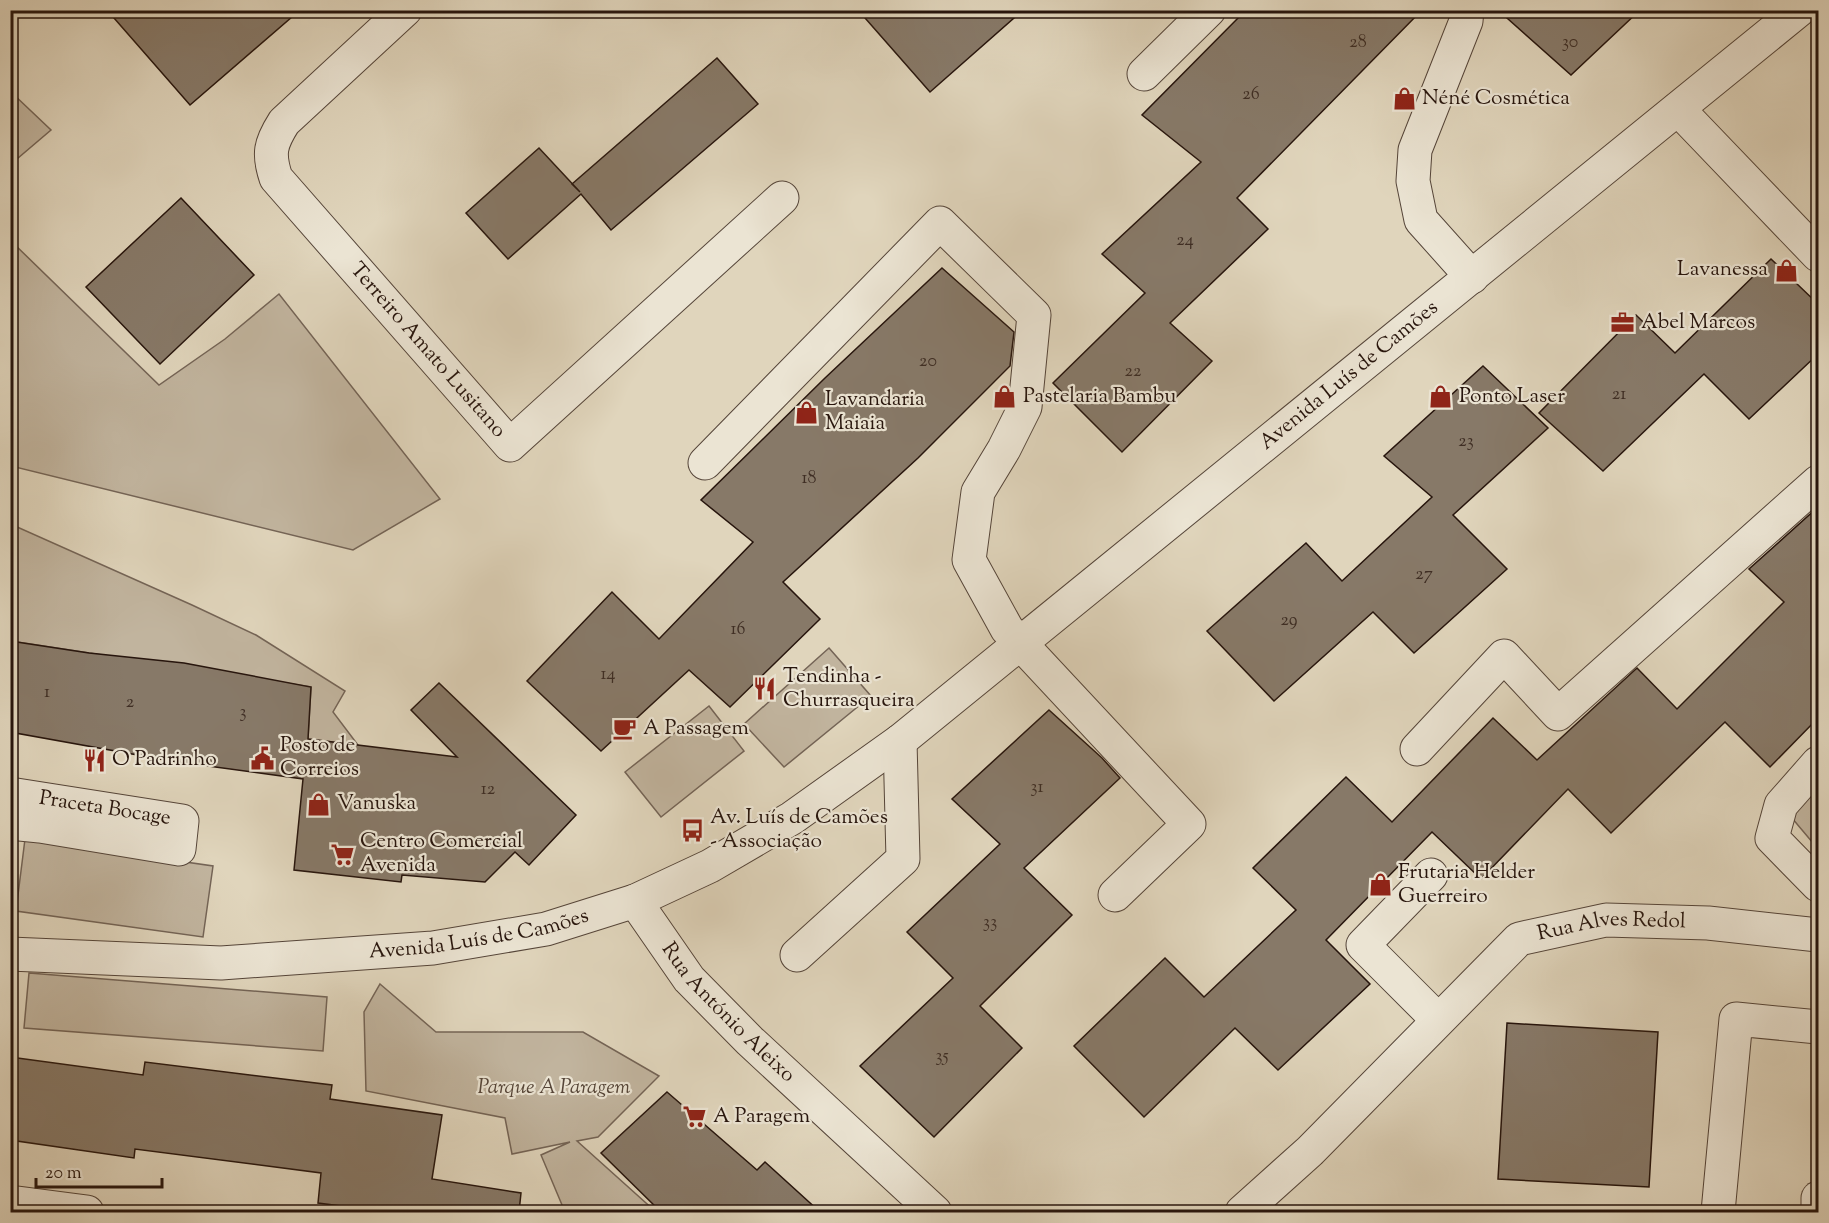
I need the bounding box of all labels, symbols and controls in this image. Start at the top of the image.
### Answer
house number: 28 [1349,30,1367,56]
house number: 30 [1562,30,1578,56]
house number: 26 [1242,82,1260,108]
place label: Néné Cosmética [1422,84,1570,114]
shop icon: Néné Cosmética [1391,86,1417,112]
house number: 24 [1176,228,1194,254]
place label: Lavanessa [1677,255,1768,285]
street label: Terreiro Amato Lusitano [342,256,513,445]
shop icon: Lavanessa [1773,257,1799,283]
street label: Avenida Luís de Camões [1253,294,1445,458]
place label: Abel Marcos [1641,308,1755,338]
office icon: Abel Marcos [1610,310,1636,336]
house number: 20 [919,349,937,375]
house number: 22 [1125,359,1142,385]
place label: Pastelaria Bambu [1023,382,1176,412]
place label: Ponto Laser [1459,382,1565,412]
house number: 21 [1612,382,1626,408]
shop icon: Pastelaria Bambu [992,384,1018,410]
shop icon: Ponto Laser [1428,384,1454,410]
place label: Lavandaria Maiaia [825,385,925,439]
shop icon: Lavandaria Maiaia [794,399,820,425]
house number: 23 [1458,429,1474,455]
house number: 18 [801,466,817,492]
house number: 27 [1415,562,1433,588]
house number: 29 [1280,608,1298,634]
house number: 16 [730,617,746,643]
house number: 14 [600,662,616,688]
place label: Tendinha - Churrasqueira [783,662,915,716]
restaurant icon: Tendinha - Churrasqueira [752,676,778,702]
house number: 1 [44,680,50,706]
house number: 2 [126,690,135,716]
house number: 3 [239,700,247,726]
place label: A Passagem [643,714,749,744]
cafe icon: A Passagem [612,716,638,742]
place label: Posto de Correios [280,731,359,785]
place label: O Padrinho [112,745,217,775]
public building icon: Posto de Correios [249,745,275,771]
restaurant icon: O Padrinho [81,747,107,773]
house number: 31 [1030,775,1044,801]
house number: 12 [481,777,496,803]
street label: Praceta Bocage [37,784,173,834]
place label: Vanuska [337,789,416,819]
shop icon: Vanuska [306,791,332,817]
place label: Av. Luís de Camões - Associação [710,803,888,857]
bus stop icon: Av. Luís de Camões - Associação [679,817,705,843]
place label: Centro Comercial Avenida [360,827,523,881]
supermarket icon: Centro Comercial Avenida [329,841,355,867]
place label: Frutaria Helder Guerreiro [1398,858,1535,912]
shop icon: Frutaria Helder Guerreiro [1367,872,1393,898]
street label: Avenida Luís de Camões [368,901,593,967]
street label: Rua Alves Redol [1535,904,1686,950]
house number: 33 [983,910,997,936]
street label: Rua António Aleixo [653,937,802,1090]
house number: 35 [935,1044,949,1070]
park label: Parque A Paragem [477,1073,631,1103]
place label: A Paragem [713,1102,810,1132]
supermarket icon: A Paragem [682,1104,708,1130]
scale bar [36,1151,162,1189]
text: 20 m [45,1161,82,1187]

